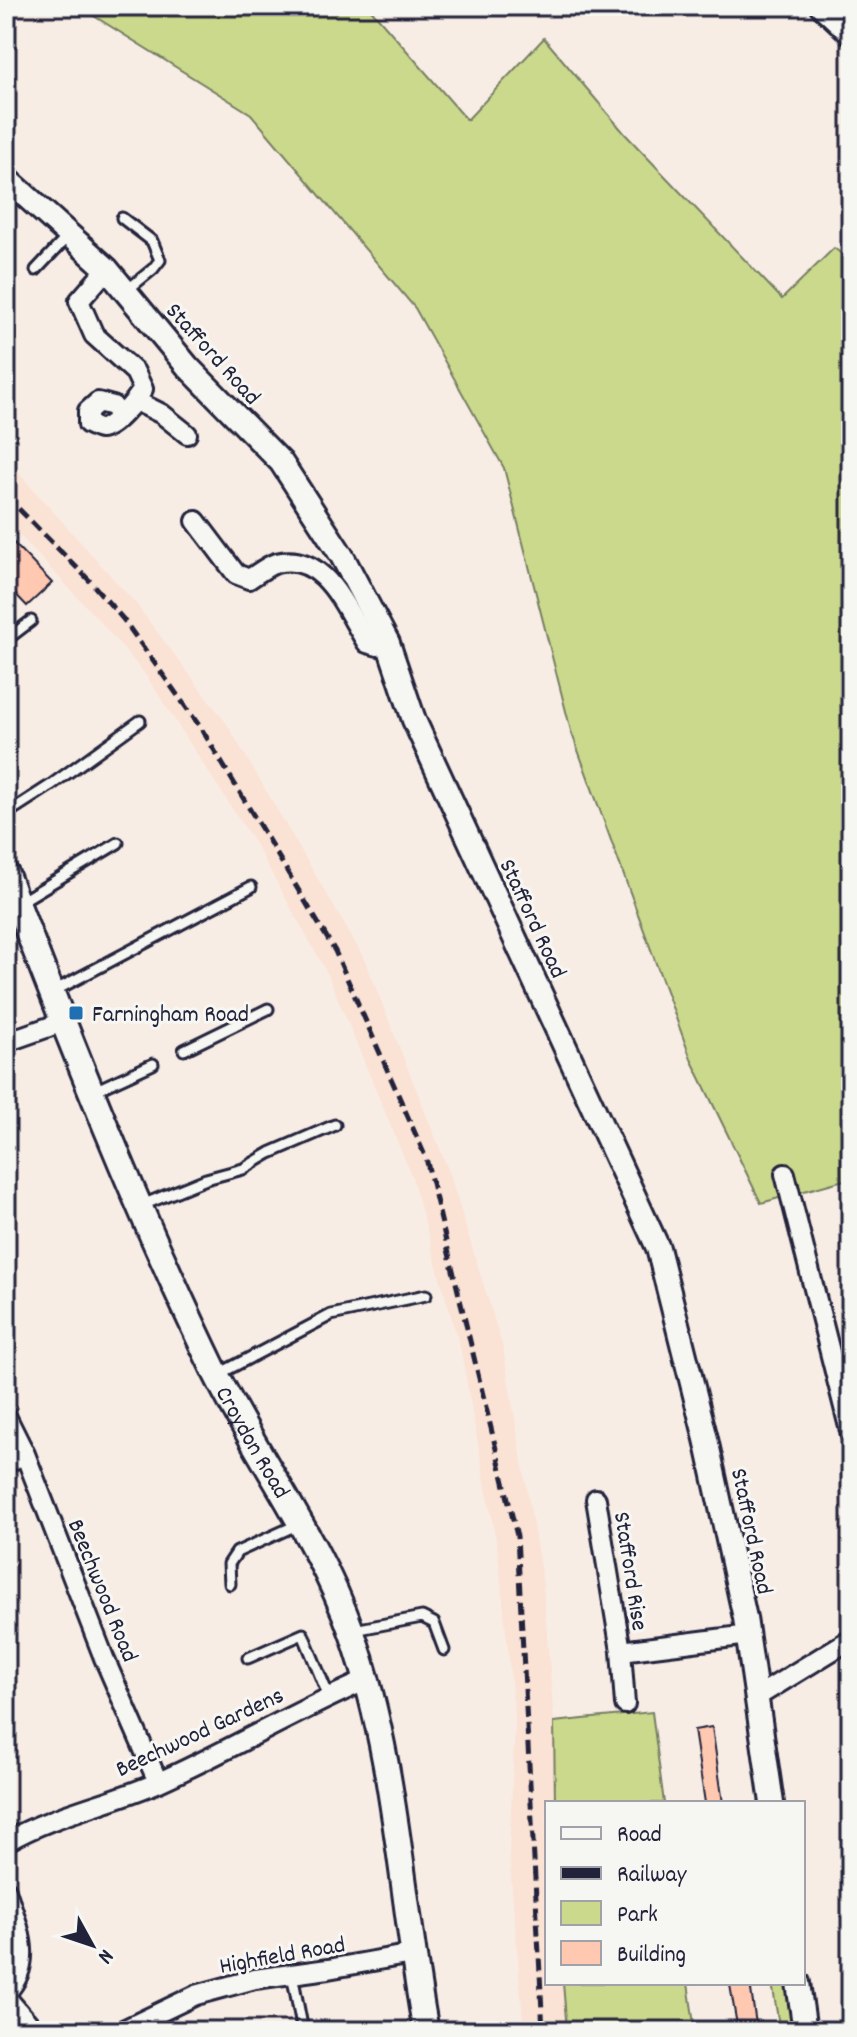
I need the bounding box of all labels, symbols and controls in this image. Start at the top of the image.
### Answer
street label: Stafford Road [156,296,267,414]
street label: Stafford Road [489,854,574,985]
place label: Farningham Road [92,999,249,1033]
marker: Farningham Road [67,1004,85,1022]
street label: Croydon Road [205,1381,297,1506]
street label: Stafford Road [720,1465,780,1598]
street label: Stafford Rise [603,1510,655,1633]
street label: Beechwood Road [57,1514,145,1668]
street label: Beechwood Gardens [111,1680,290,1788]
legend [545,1801,805,1985]
text: Road [617,1819,662,1853]
text: Railway [617,1859,688,1893]
text: Park [617,1899,658,1933]
north arrow [52,1905,132,1985]
street label: Highfield Road [217,1929,348,1985]
text: Building [617,1939,686,1973]
text: N [89,1941,120,1970]

